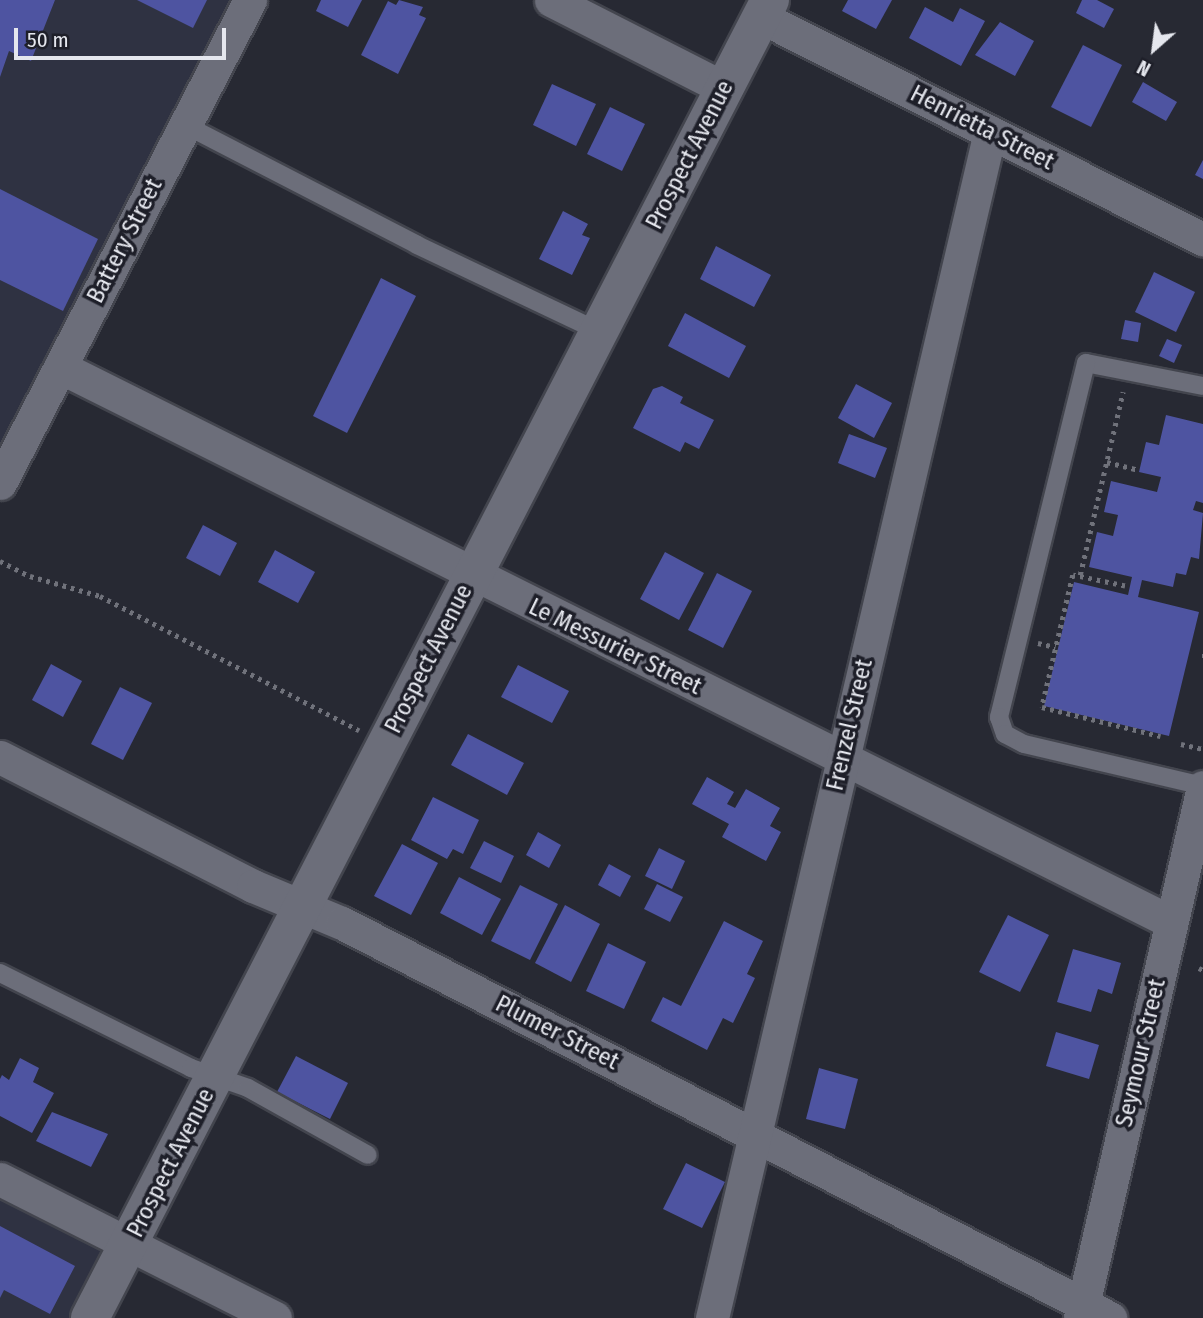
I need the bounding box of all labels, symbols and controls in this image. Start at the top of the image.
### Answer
scale bar [18,14,229,58]
north arrow [1119,14,1189,84]
text: 50 m [27,27,69,53]
text: N [1133,55,1154,81]
street label: Prospect Avenue [640,76,740,234]
street label: Henrietta Street [905,79,1059,177]
street label: Battery Street [81,174,169,308]
street label: Prospect Avenue [379,580,479,738]
street label: Le Messurier Street [524,593,706,701]
street label: Frenzel Street [821,656,879,794]
street label: Seymour Street [1110,976,1172,1130]
street label: Plumer Street [491,990,623,1076]
street label: Prospect Avenue [121,1084,221,1242]

